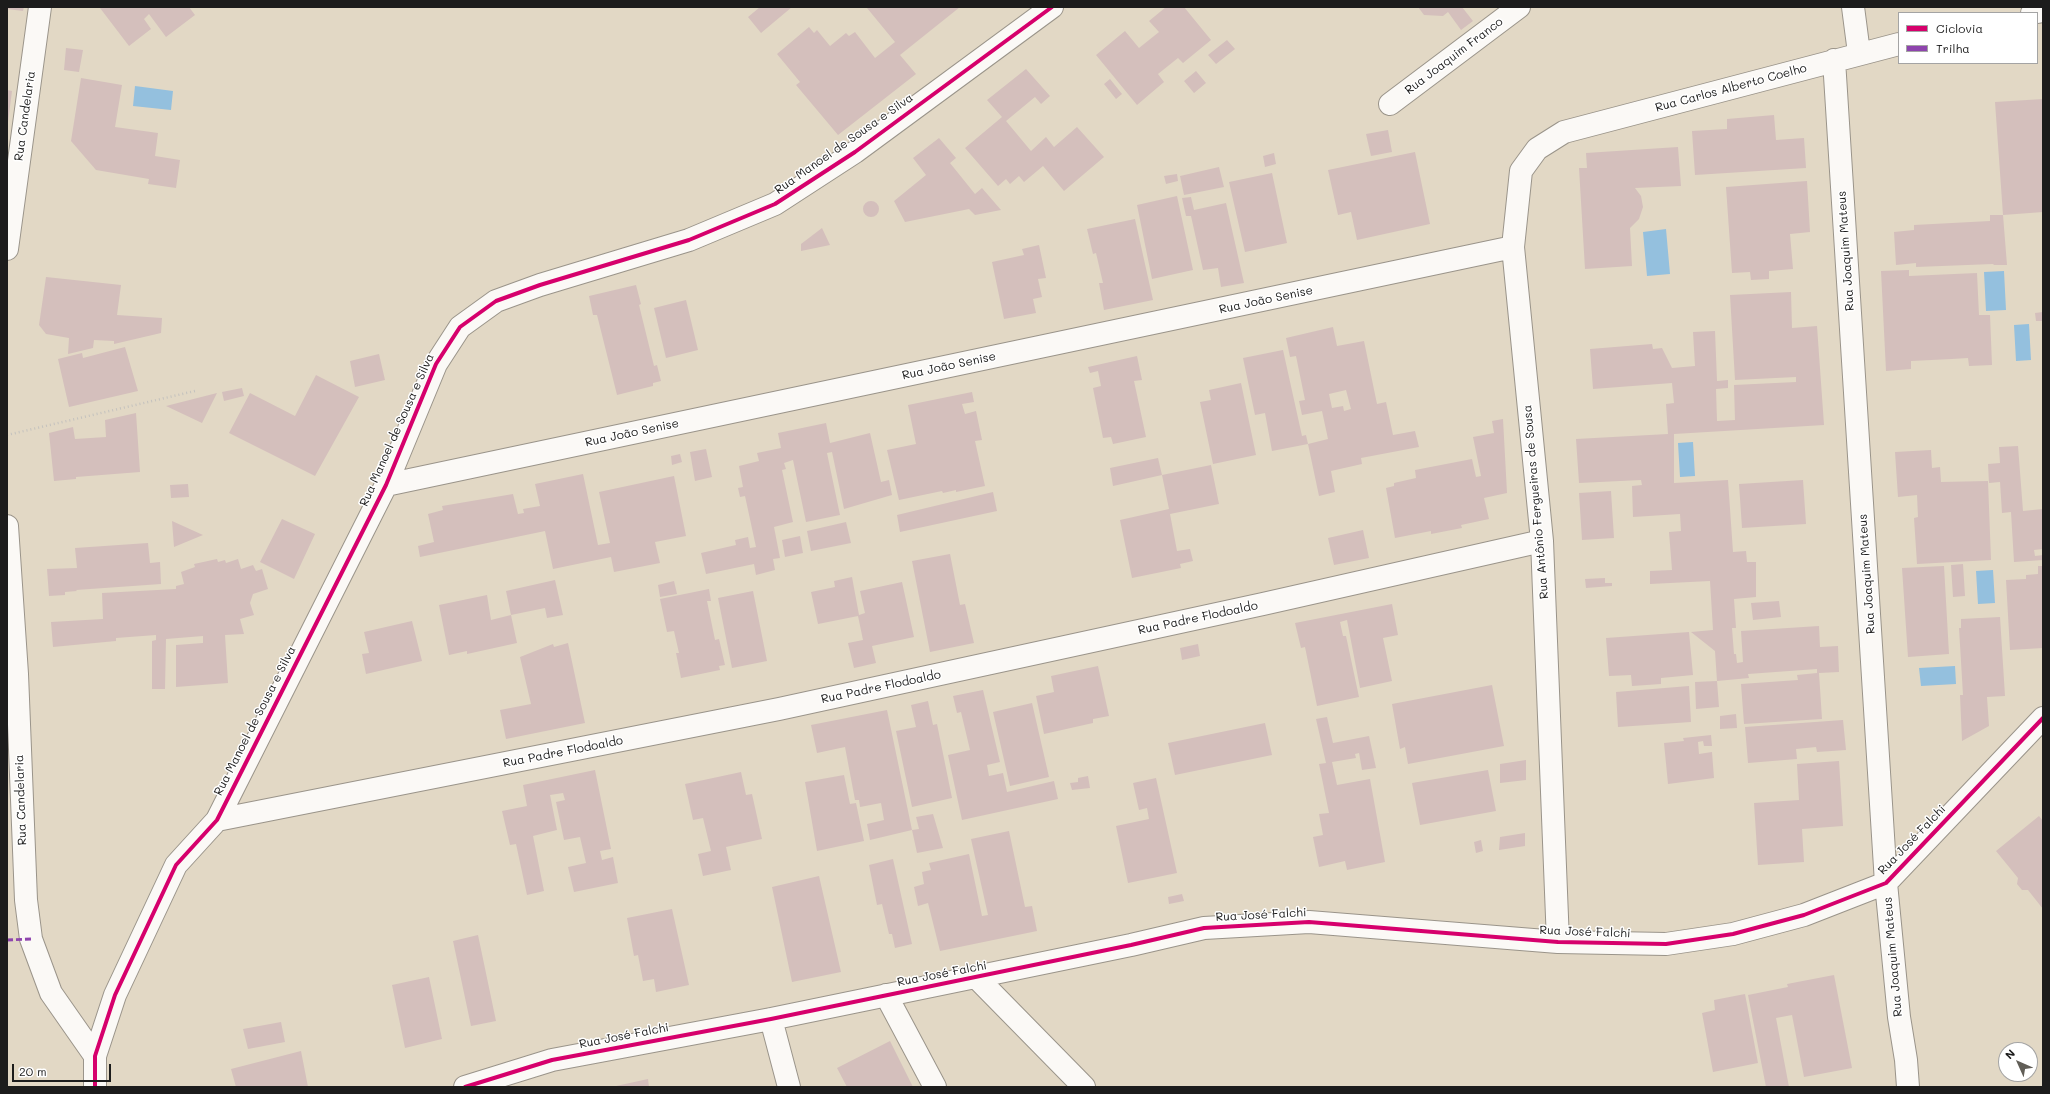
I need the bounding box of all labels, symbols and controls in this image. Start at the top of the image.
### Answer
legend [1898,12,2038,64]
street label: Rua Joaquim Franco [1402,14,1506,98]
text: Ciclovia [1936,20,1983,36]
text: Trilha [1936,40,1970,56]
street label: Rua Carlos Alberto Coelho [1654,61,1808,115]
street label: Rua Candelaria [12,70,38,162]
street label: Rua Manoel de Sousa e Silva [772,91,916,197]
street label: Rua Joaquim Mateus [1835,191,1857,311]
street label: Rua João Senise [1218,283,1314,317]
street label: Rua João Senise [901,349,997,383]
street label: Rua Manoel de Sousa e Silva [357,351,437,509]
street label: Rua Antônio Fergueiras de Sousa [1520,404,1552,600]
street label: Rua João Senise [584,416,680,450]
street label: Rua Joaquim Mateus [1856,514,1878,634]
street label: Rua Padre Flodoaldo [1137,598,1259,638]
street label: Rua Manoel de Sousa e Silva [211,644,299,798]
street label: Rua Padre Flodoaldo [820,667,942,707]
street label: Rua Padre Flodoaldo [502,733,624,771]
street label: Rua Candelaria [12,754,30,846]
street label: Rua José Falchi [1875,802,1949,878]
street label: Rua Joaquim Mateus [1881,896,1905,1018]
street label: Rua José Falchi [1215,905,1307,925]
street label: Rua José Falchi [1539,923,1631,941]
street label: Rua José Falchi [896,958,988,990]
street label: Rua José Falchi [578,1020,670,1052]
north arrow [1998,1042,2038,1082]
text: N [2002,1046,2018,1062]
scale bar [14,1056,113,1082]
text: 20 m [19,1063,47,1079]

